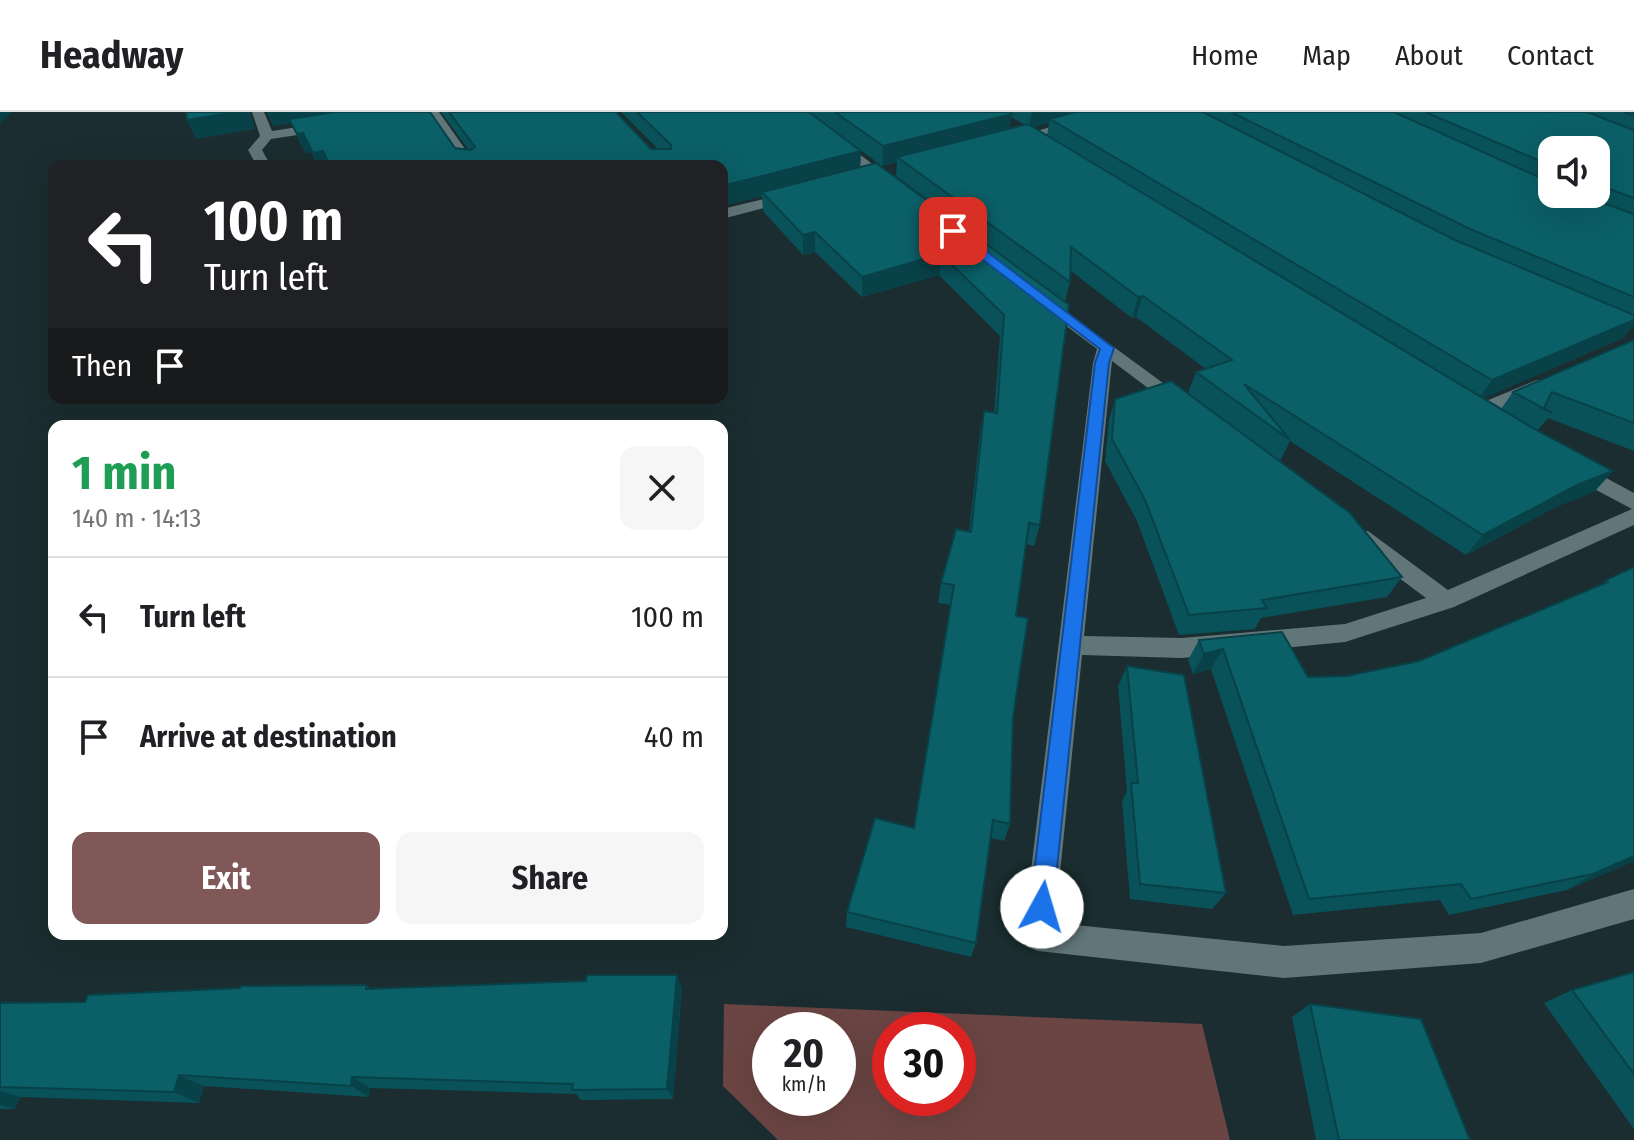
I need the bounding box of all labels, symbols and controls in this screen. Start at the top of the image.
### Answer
text: Headway [40,32,183,78]
text: Home [1191,39,1258,72]
text: Map [1302,39,1351,72]
text: About [1395,39,1463,72]
text: Contact [1507,39,1594,72]
map controls [1538,136,1610,208]
button: sound [1538,136,1610,208]
text: 100 m [204,188,343,255]
icon: left [72,192,176,296]
pin [919,197,987,265]
icon: arrive [931,209,975,253]
text: Turn left [204,256,328,300]
icon: arrive [148,344,192,388]
text: Then [72,348,132,384]
text: 1 min [72,444,177,502]
button: close [620,446,704,530]
text: 140 m · 14:13 [72,503,201,534]
icon: left [72,595,116,639]
text: Turn left [140,599,246,635]
text: 100 m [631,599,704,635]
icon: arrive [72,715,116,759]
text: Arrive at destination [140,719,397,755]
text: 40 m [644,719,704,755]
button: Exit [72,832,380,924]
button: Share [396,832,704,924]
position arrow [1000,865,1084,949]
speed limit sign: 30 [872,1012,976,1116]
text: 20 [784,1030,824,1078]
text: km/h [782,1072,826,1096]

